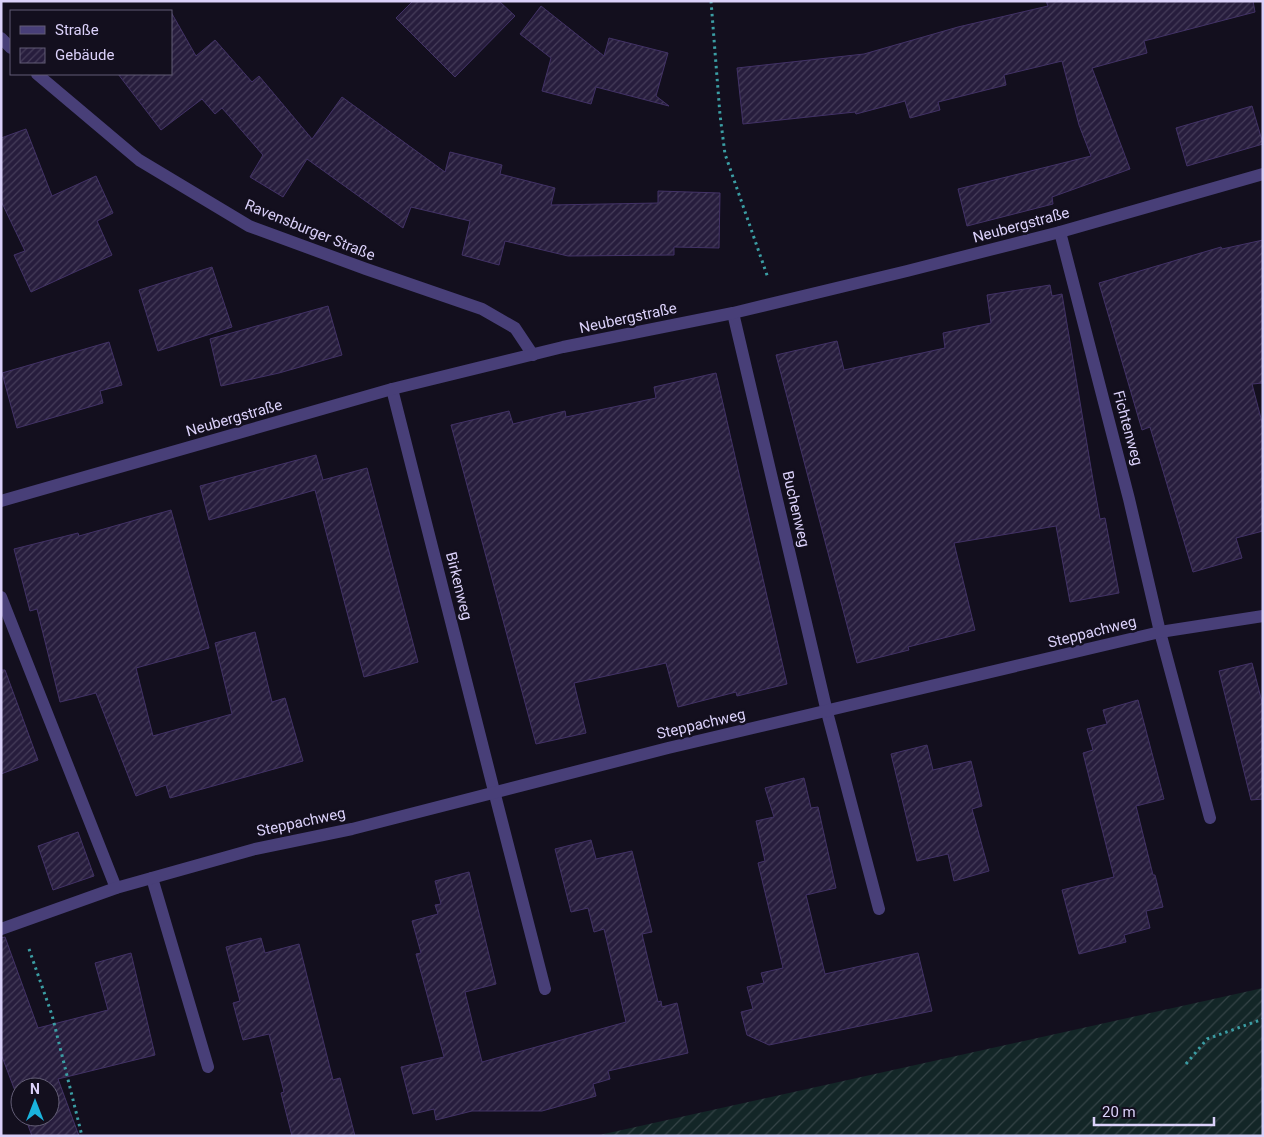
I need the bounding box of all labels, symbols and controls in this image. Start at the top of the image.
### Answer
legend [10,10,172,75]
text: Straße [55,21,99,39]
text: Gebäude [55,46,114,64]
street label: Ravensburger Straße [242,196,378,264]
street label: Neubergstraße [971,203,1071,247]
street label: Neubergstraße [578,299,678,337]
street label: Fichtenweg [1109,389,1147,467]
street label: Neubergstraße [184,396,284,440]
street label: Buchenweg [778,469,814,549]
street label: Birkenweg [442,550,476,622]
street label: Steppachweg [1046,612,1138,652]
street label: Steppachweg [655,705,747,743]
street label: Steppachweg [255,804,347,840]
north arrow [10,1077,60,1127]
text: N [30,1081,40,1097]
scale bar [1094,1094,1214,1126]
text: 20 m [1102,1103,1136,1121]

